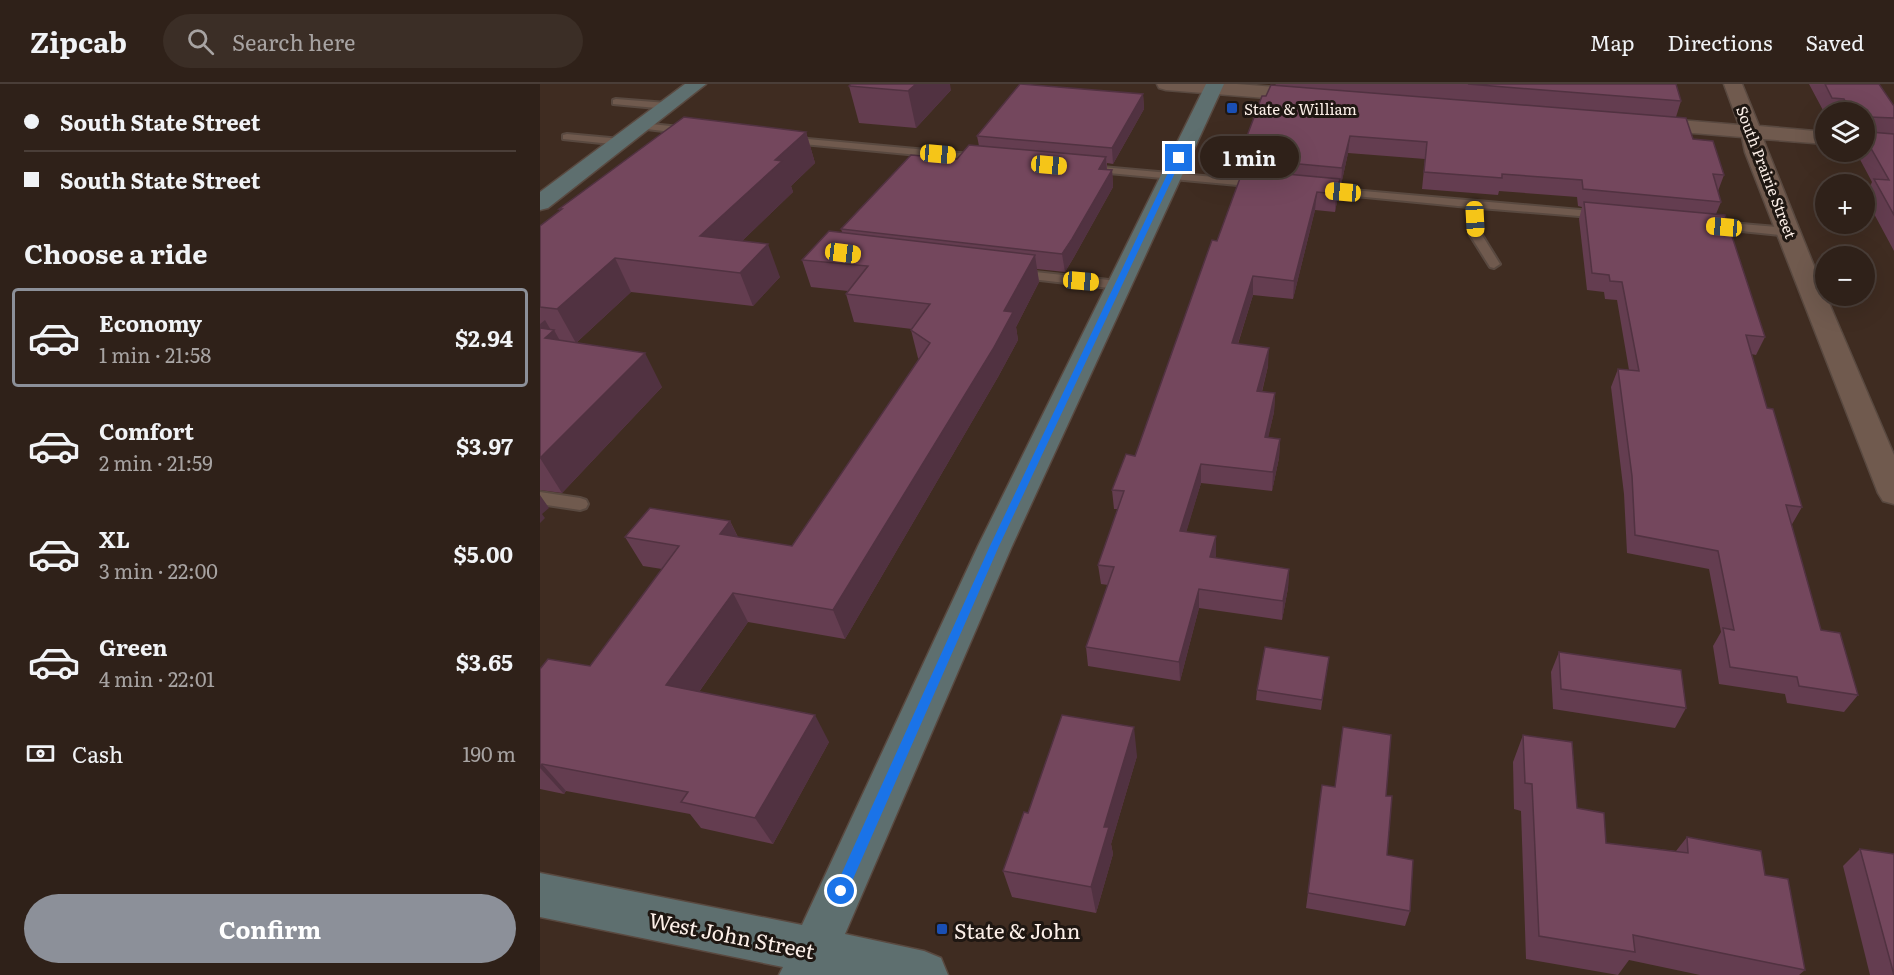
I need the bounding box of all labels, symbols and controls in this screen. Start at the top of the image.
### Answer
search box [163,14,583,68]
text: Zipcab [30,20,127,62]
icon: search [184,25,217,58]
text: Search here [232,25,355,58]
text: Map [1590,26,1635,57]
text: Directions [1668,26,1773,57]
text: Saved [1806,26,1864,57]
place label: State & William [1244,97,1357,120]
marker: State & William [1225,101,1239,115]
street label: South Prairie Street [1731,102,1803,242]
map controls [1815,102,1875,306]
button: layers [1815,102,1875,162]
text: South State Street [60,105,260,138]
callout: 1 min [1200,137,1299,179]
text: 1 min [1223,142,1276,172]
car [919,143,957,165]
route end [1165,144,1192,171]
car [1030,154,1068,176]
text: South State Street [60,163,260,196]
button: + [1815,174,1875,234]
car [1324,181,1362,203]
car [1465,201,1485,237]
car [1705,216,1743,238]
text: Choose a ride [24,232,207,272]
car [824,242,862,264]
button: − [1815,246,1875,306]
car [1062,270,1100,292]
text: Economy [99,306,202,339]
icon: car [27,311,81,365]
text: $2.94 [455,321,513,354]
text: 1 min · 21:58 [99,339,211,369]
text: Comfort [99,414,194,447]
icon: car [27,419,81,473]
text: $3.97 [456,429,513,462]
text: 2 min · 21:59 [99,447,213,477]
text: XL [99,522,130,555]
icon: car [27,527,81,581]
text: $5.00 [454,537,513,570]
text: 3 min · 22:00 [99,555,218,585]
text: Green [99,630,168,663]
icon: car [27,635,81,689]
text: $3.65 [456,645,513,678]
text: 4 min · 22:01 [99,663,215,693]
icon: cash [24,737,57,770]
text: Cash [72,737,123,770]
text: 190 m [462,738,516,768]
route start [827,877,854,904]
button: Confirm [24,894,516,963]
street label: West John Street [646,903,818,965]
place label: State & John [954,914,1081,945]
marker: State & John [935,922,949,936]

